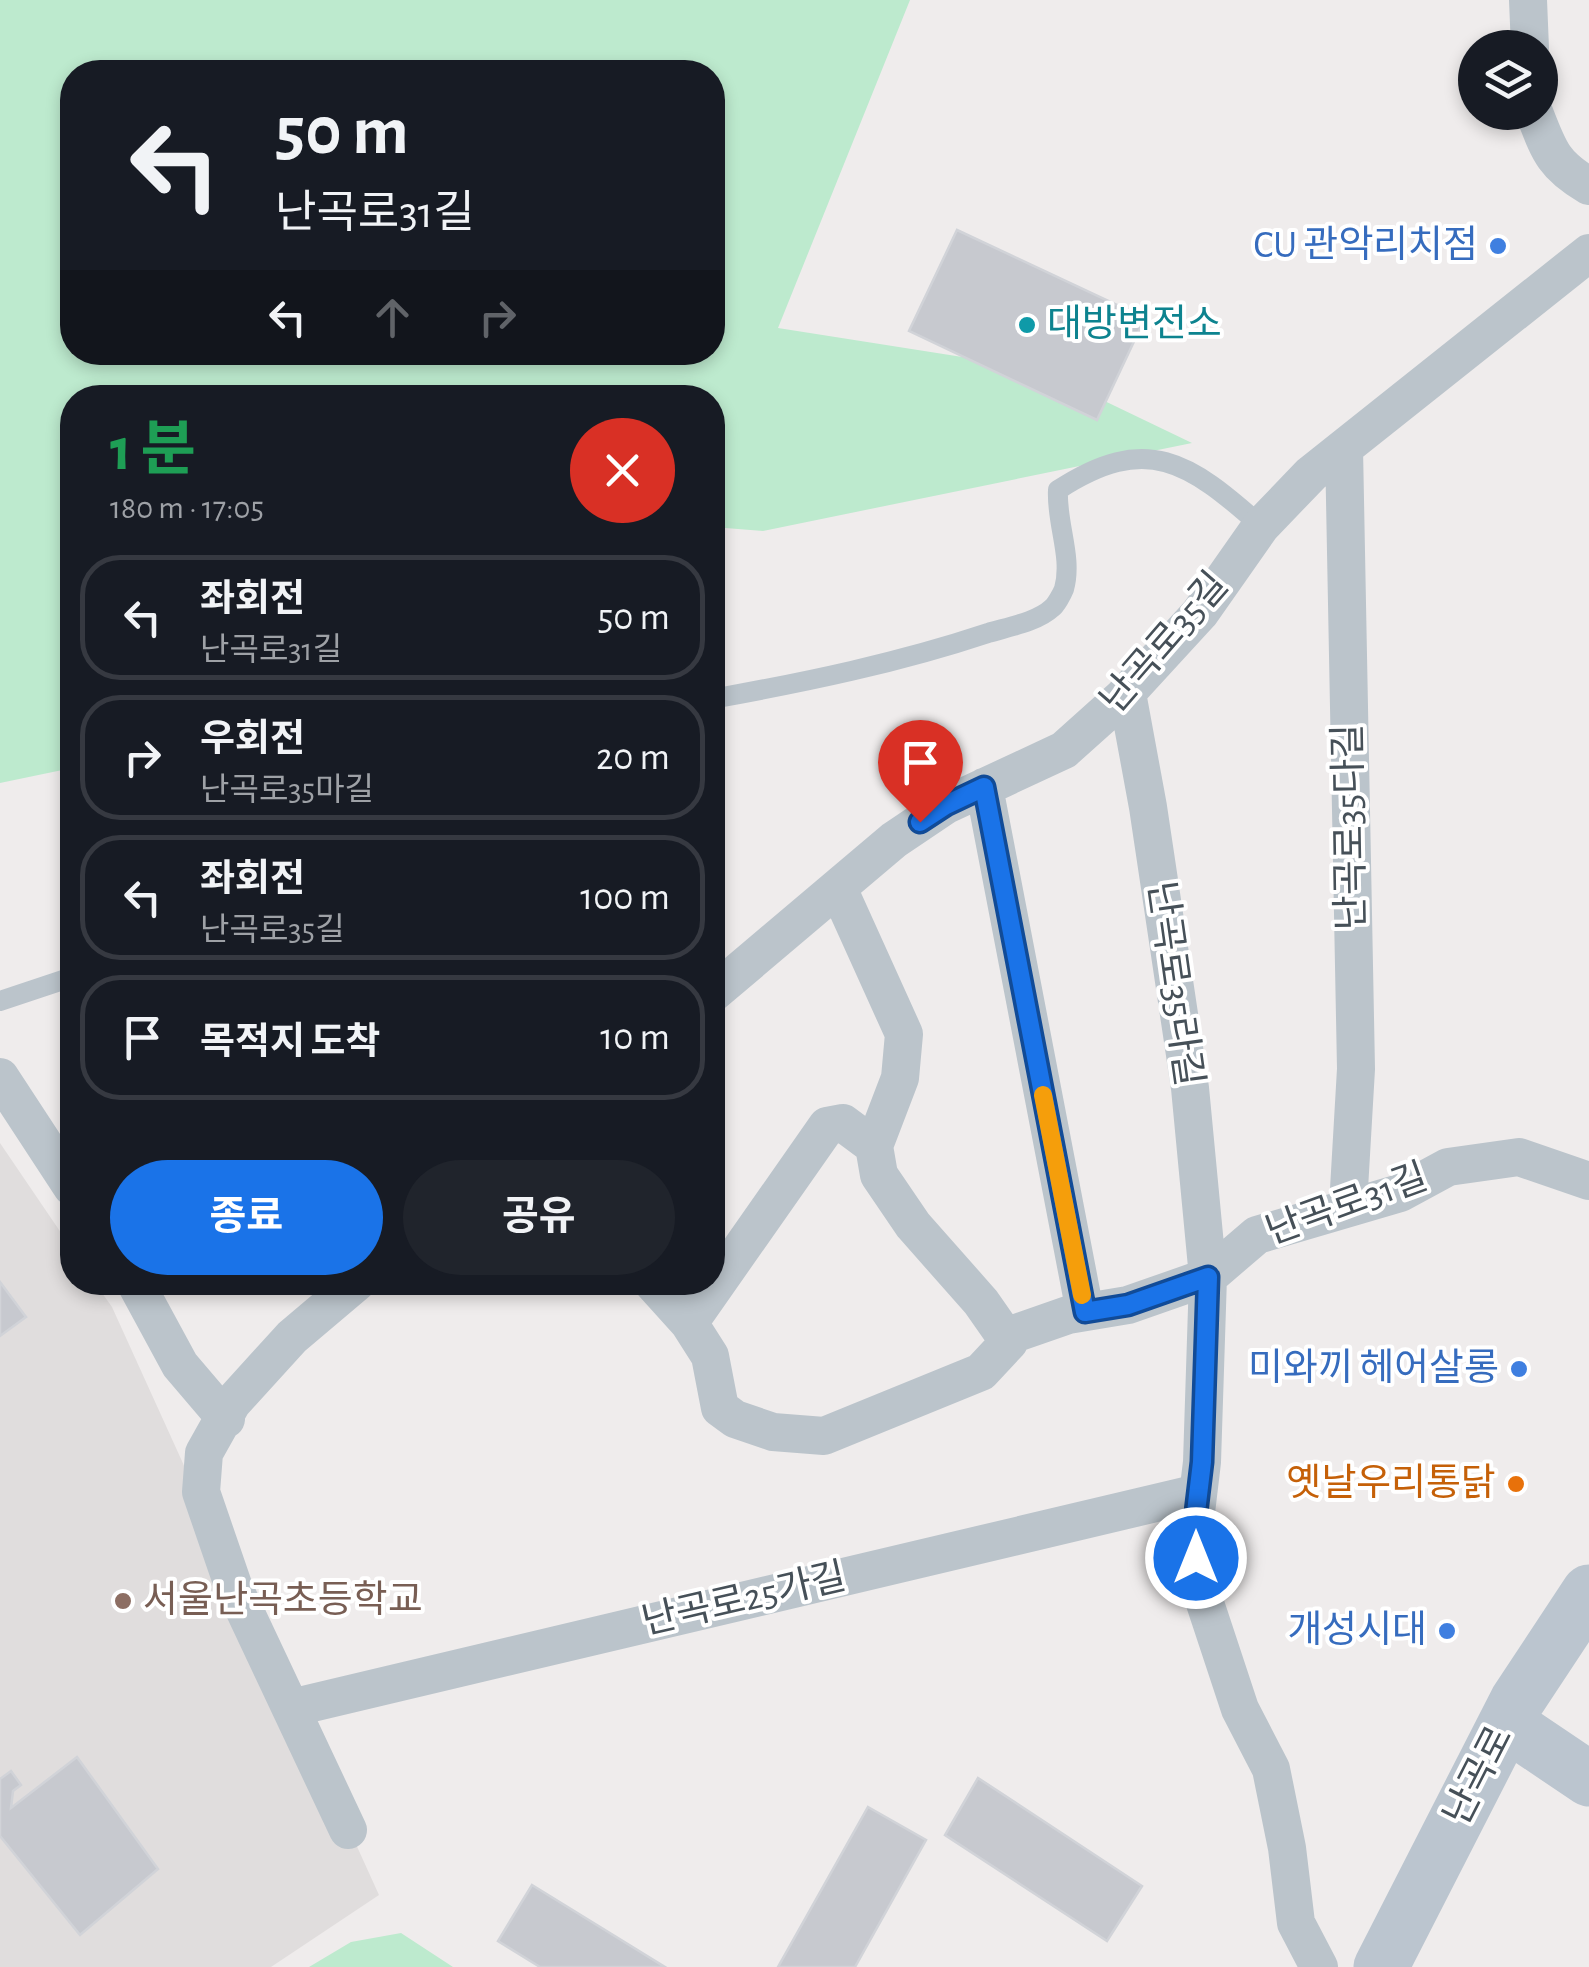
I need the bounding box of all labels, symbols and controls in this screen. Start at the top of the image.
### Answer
map controls [1458,30,1558,130]
button: layers [1458,30,1558,130]
text: 50 m [275,97,409,167]
icon: left [110,100,240,230]
text: 난곡로31길 [275,191,475,236]
place label: CU 관악리치점 [1253,225,1478,265]
marker: CU 관악리치점 [1487,235,1509,257]
icon: left [260,290,315,345]
icon: ahead [365,290,420,345]
icon: right [470,290,525,345]
place label: 대방변전소 [1047,304,1222,344]
marker: 대방변전소 [1016,314,1038,336]
button: close [570,418,675,523]
text: 1 분 [110,421,196,481]
text: 180 m · 17:05 [110,492,264,524]
street label: 난곡로35길 [1093,565,1236,720]
text: 좌회전 [200,581,305,619]
icon: left [115,590,170,645]
text: 50 m [597,599,670,637]
text: 난곡로31길 [200,634,342,666]
pin [878,720,963,823]
text: 우회전 [200,721,305,759]
street label: 난곡로35다길 [1328,724,1372,931]
icon: right [115,730,170,785]
icon: arrive [893,735,948,790]
text: 20 m [596,739,670,777]
text: 난곡로35마길 [200,774,374,806]
text: 좌회전 [200,861,305,899]
icon: left [115,870,170,925]
text: 100 m [580,879,670,917]
street label: 난곡로35라길 [1141,879,1209,1089]
text: 난곡로35길 [200,914,344,946]
icon: arrive [115,1010,170,1065]
text: 10 m [600,1019,670,1057]
text: 목적지 도착 [200,1024,381,1062]
street label: 난곡로31길 [1261,1156,1433,1252]
button: 종료 [110,1160,383,1275]
button: 공유 [403,1160,675,1275]
place label: 미와끼 헤어살롱 [1248,1348,1499,1388]
marker: 미와끼 헤어살롱 [1508,1358,1530,1380]
place label: 옛날우리통닭 [1286,1463,1496,1503]
marker: 옛날우리통닭 [1505,1473,1527,1495]
position arrow [1144,1506,1248,1610]
street label: 난곡로25가길 [638,1556,850,1642]
place label: 서울난곡초등학교 [143,1580,423,1620]
marker: 서울난곡초등학교 [112,1590,134,1612]
place label: 개성시대 [1287,1610,1427,1650]
marker: 개성시대 [1436,1620,1458,1642]
street label: 난곡로 [1436,1720,1520,1831]

